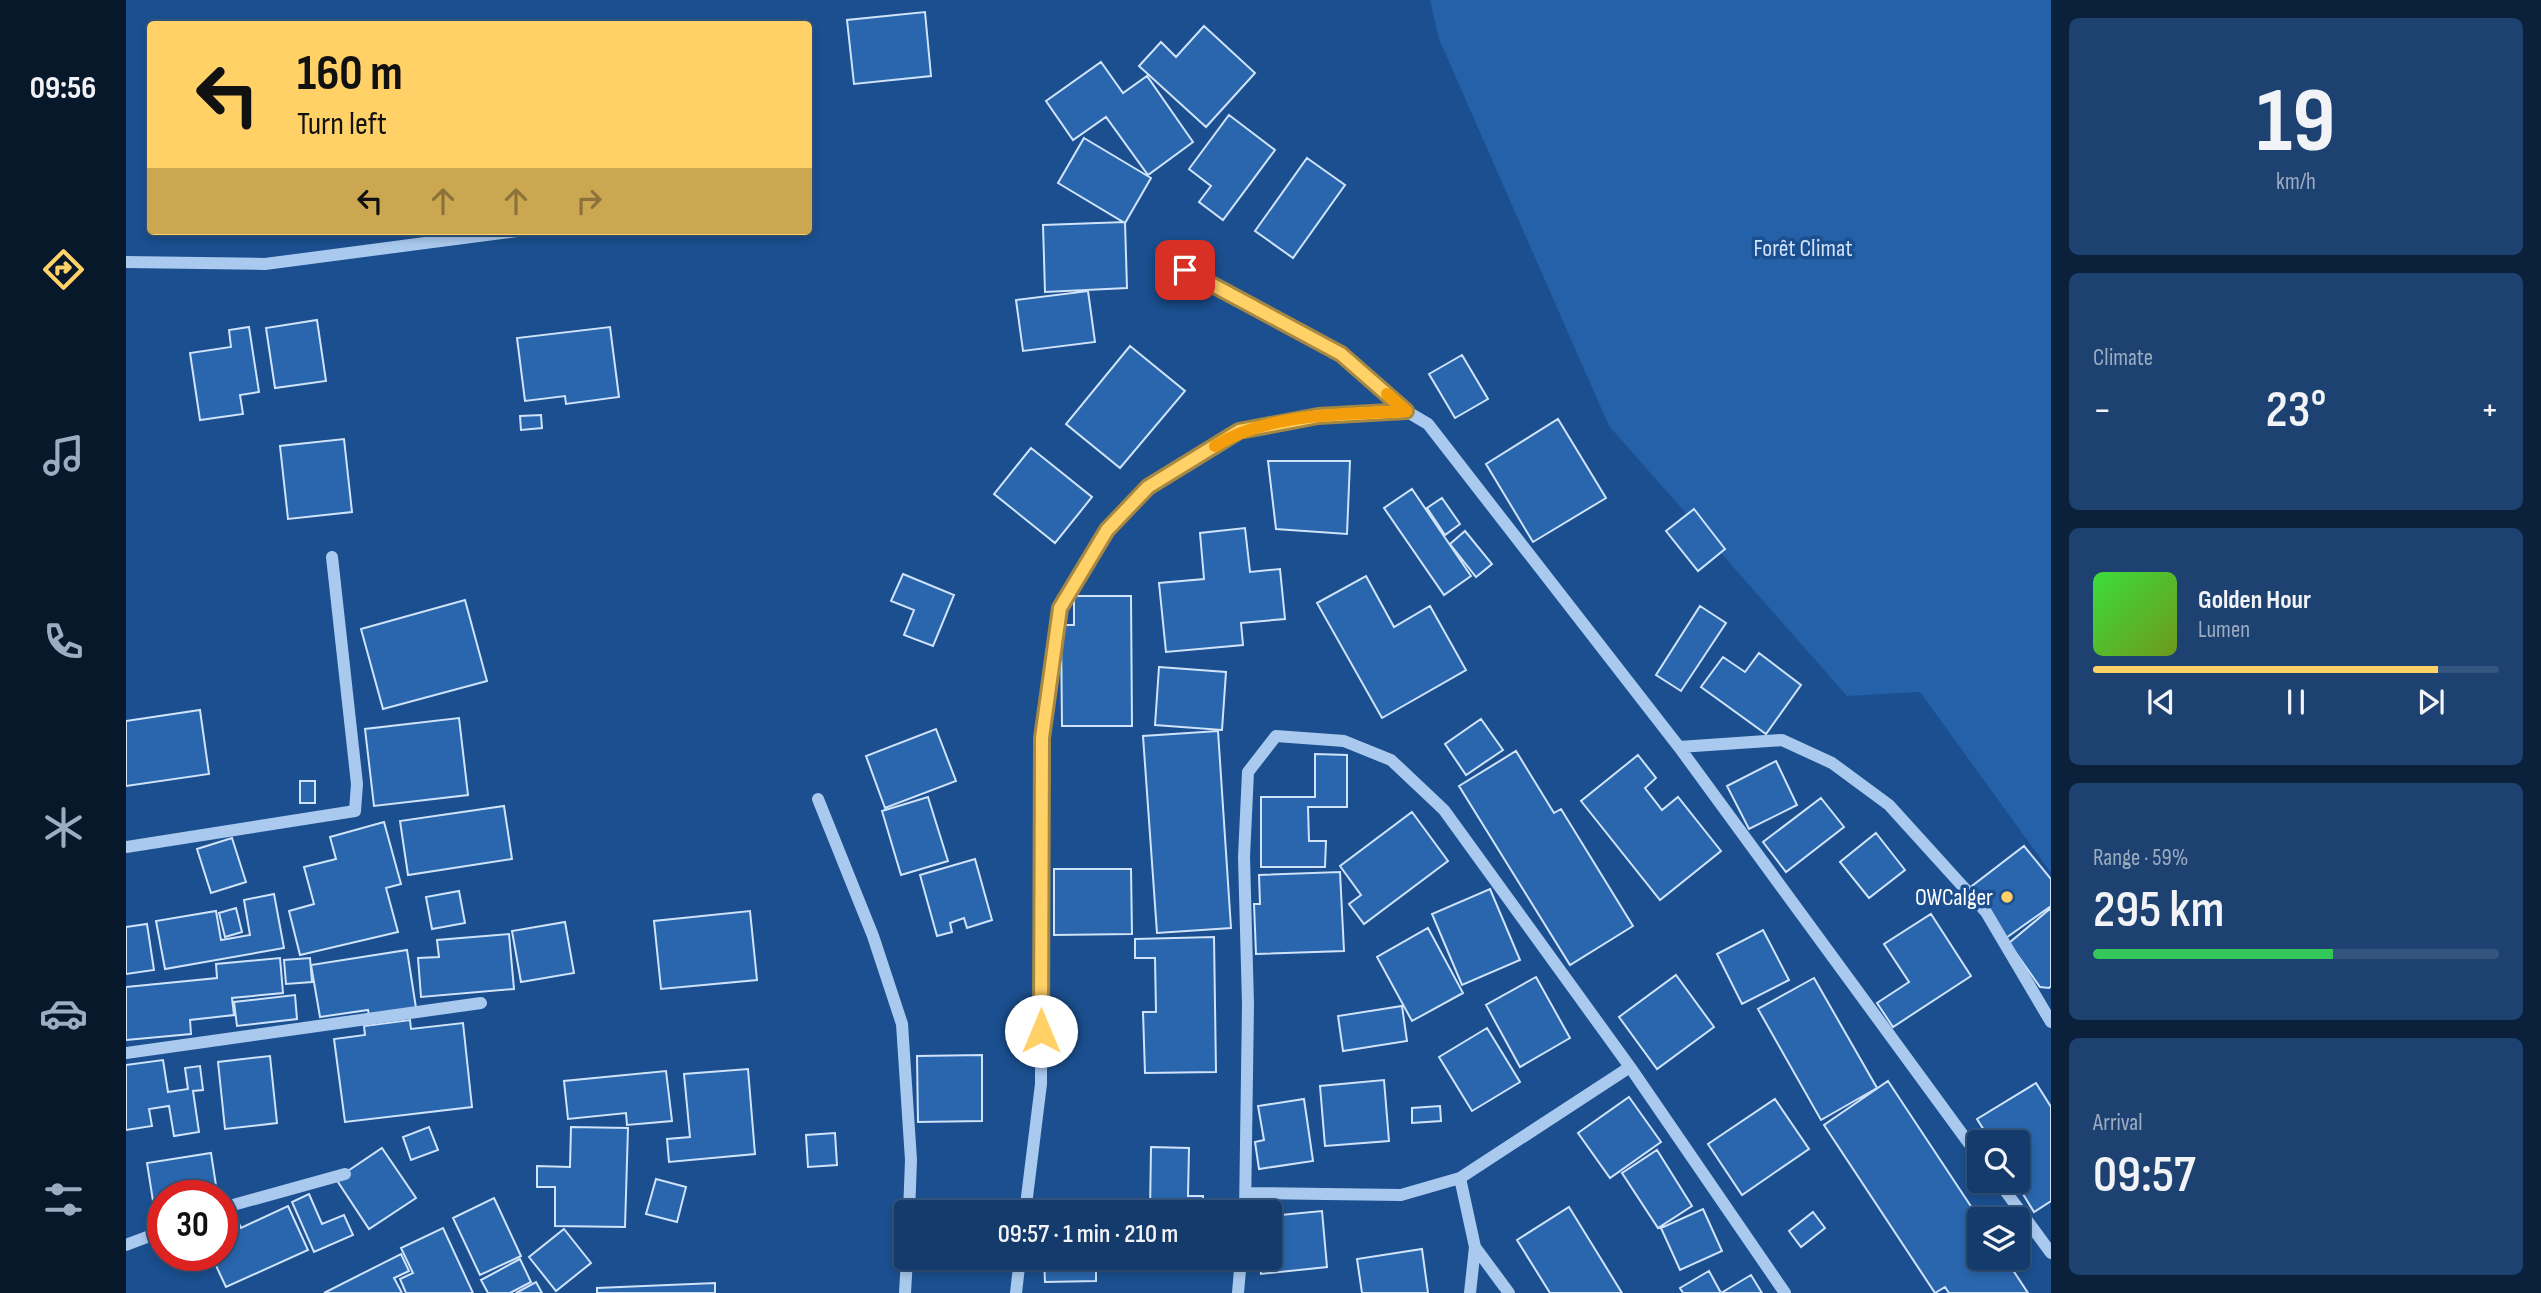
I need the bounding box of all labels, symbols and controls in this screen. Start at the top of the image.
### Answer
text: 160 m [297,45,403,104]
icon: left [182,49,273,140]
text: 19 [2257,68,2335,177]
text: 09:56 [30,69,96,108]
text: Turn left [297,105,387,144]
text: km/h [2276,168,2316,196]
icon: left [351,182,389,220]
icon: ahead [424,182,462,220]
icon: ahead [497,182,535,220]
icon: right [570,182,608,220]
park label: Forêt Climat [1754,234,1852,263]
pin [1155,240,1215,300]
icon: directions [39,245,88,294]
icon: arrive [1166,251,1204,289]
text: Climate [2093,344,2153,372]
text: 23° [2266,379,2326,442]
text: − [2093,388,2112,433]
text: + [2480,388,2499,433]
icon: music [39,431,88,480]
text: Golden Hour [2198,585,2311,616]
text: Lumen [2198,616,2250,644]
icon: phone [39,617,88,666]
icon: previous [2142,683,2180,721]
icon: pause [2277,683,2315,721]
icon: next [2412,683,2450,721]
icon: climate [39,803,88,852]
text: Range · 59% [2093,844,2188,872]
text: 295 km [2093,879,2224,942]
place label: OWCalger [1915,883,1993,912]
marker: OWCalger [1999,889,2015,905]
icon: car [39,989,88,1038]
position arrow [1004,994,1078,1068]
text: Arrival [2093,1109,2142,1137]
map controls [1967,1130,2030,1270]
button: search [1967,1130,2030,1193]
text: 09:57 [2093,1144,2196,1207]
icon: filters [39,1175,88,1224]
speed limit sign: 30 [147,1180,238,1271]
button: layers [1967,1207,2030,1270]
text: 09:57 · 1 min · 210 m [998,1219,1178,1250]

